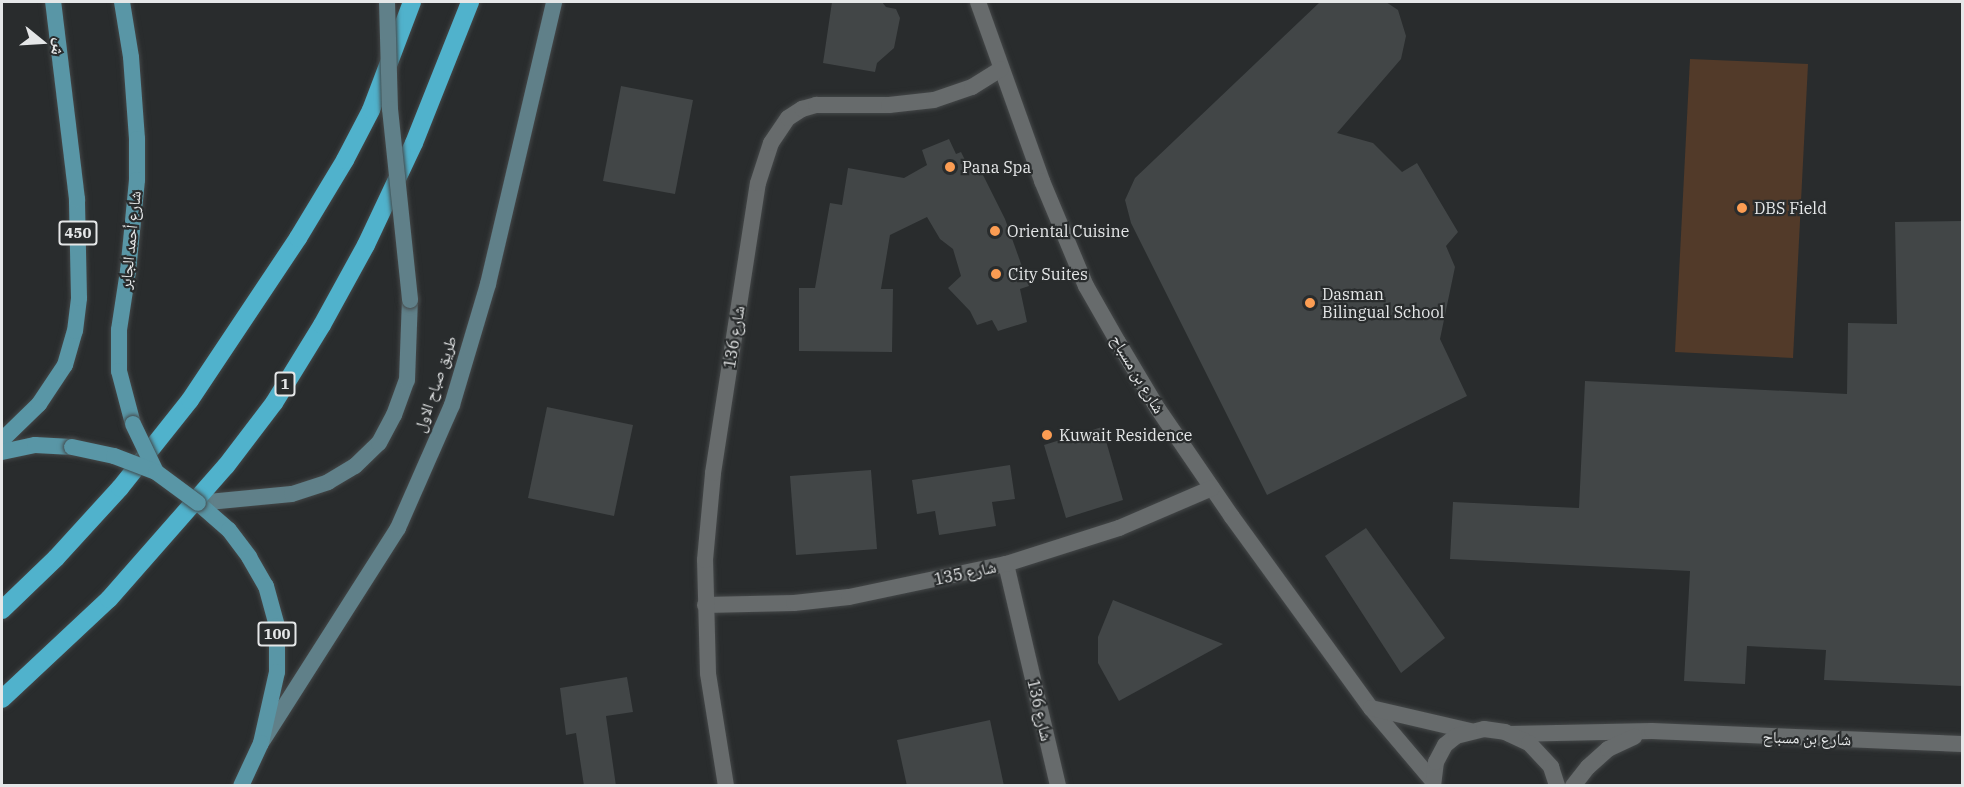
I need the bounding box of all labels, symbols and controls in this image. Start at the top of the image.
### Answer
north arrow [12,12,72,72]
text: ش [47,36,71,59]
place label: Pana Spa [962,157,1031,177]
marker: Pana Spa [943,160,957,174]
street label: شارع أحمد الجابر [115,190,145,290]
place label: DBS Field [1754,198,1827,218]
marker: DBS Field [1735,201,1749,215]
road number: 450 [58,221,98,245]
place label: Oriental Cuisine [1007,221,1129,241]
marker: Oriental Cuisine [988,224,1002,238]
place label: City Suites [1008,264,1088,284]
marker: City Suites [989,267,1003,281]
place label: Dasman Bilingual School [1322,284,1444,322]
marker: Dasman Bilingual School [1303,296,1317,310]
street label: شارع 136 [720,304,748,370]
street label: شارع بن مسباح [1107,331,1169,417]
street label: طريق صباح الاول [410,333,460,435]
road number: 1 [274,372,296,396]
place label: Kuwait Residence [1059,425,1192,445]
marker: Kuwait Residence [1040,428,1054,442]
street label: شارع 135 [932,557,998,589]
road number: 100 [258,622,296,646]
street label: شارع 136 [1024,677,1056,743]
street label: شارع بن مسباح [1762,727,1852,749]

